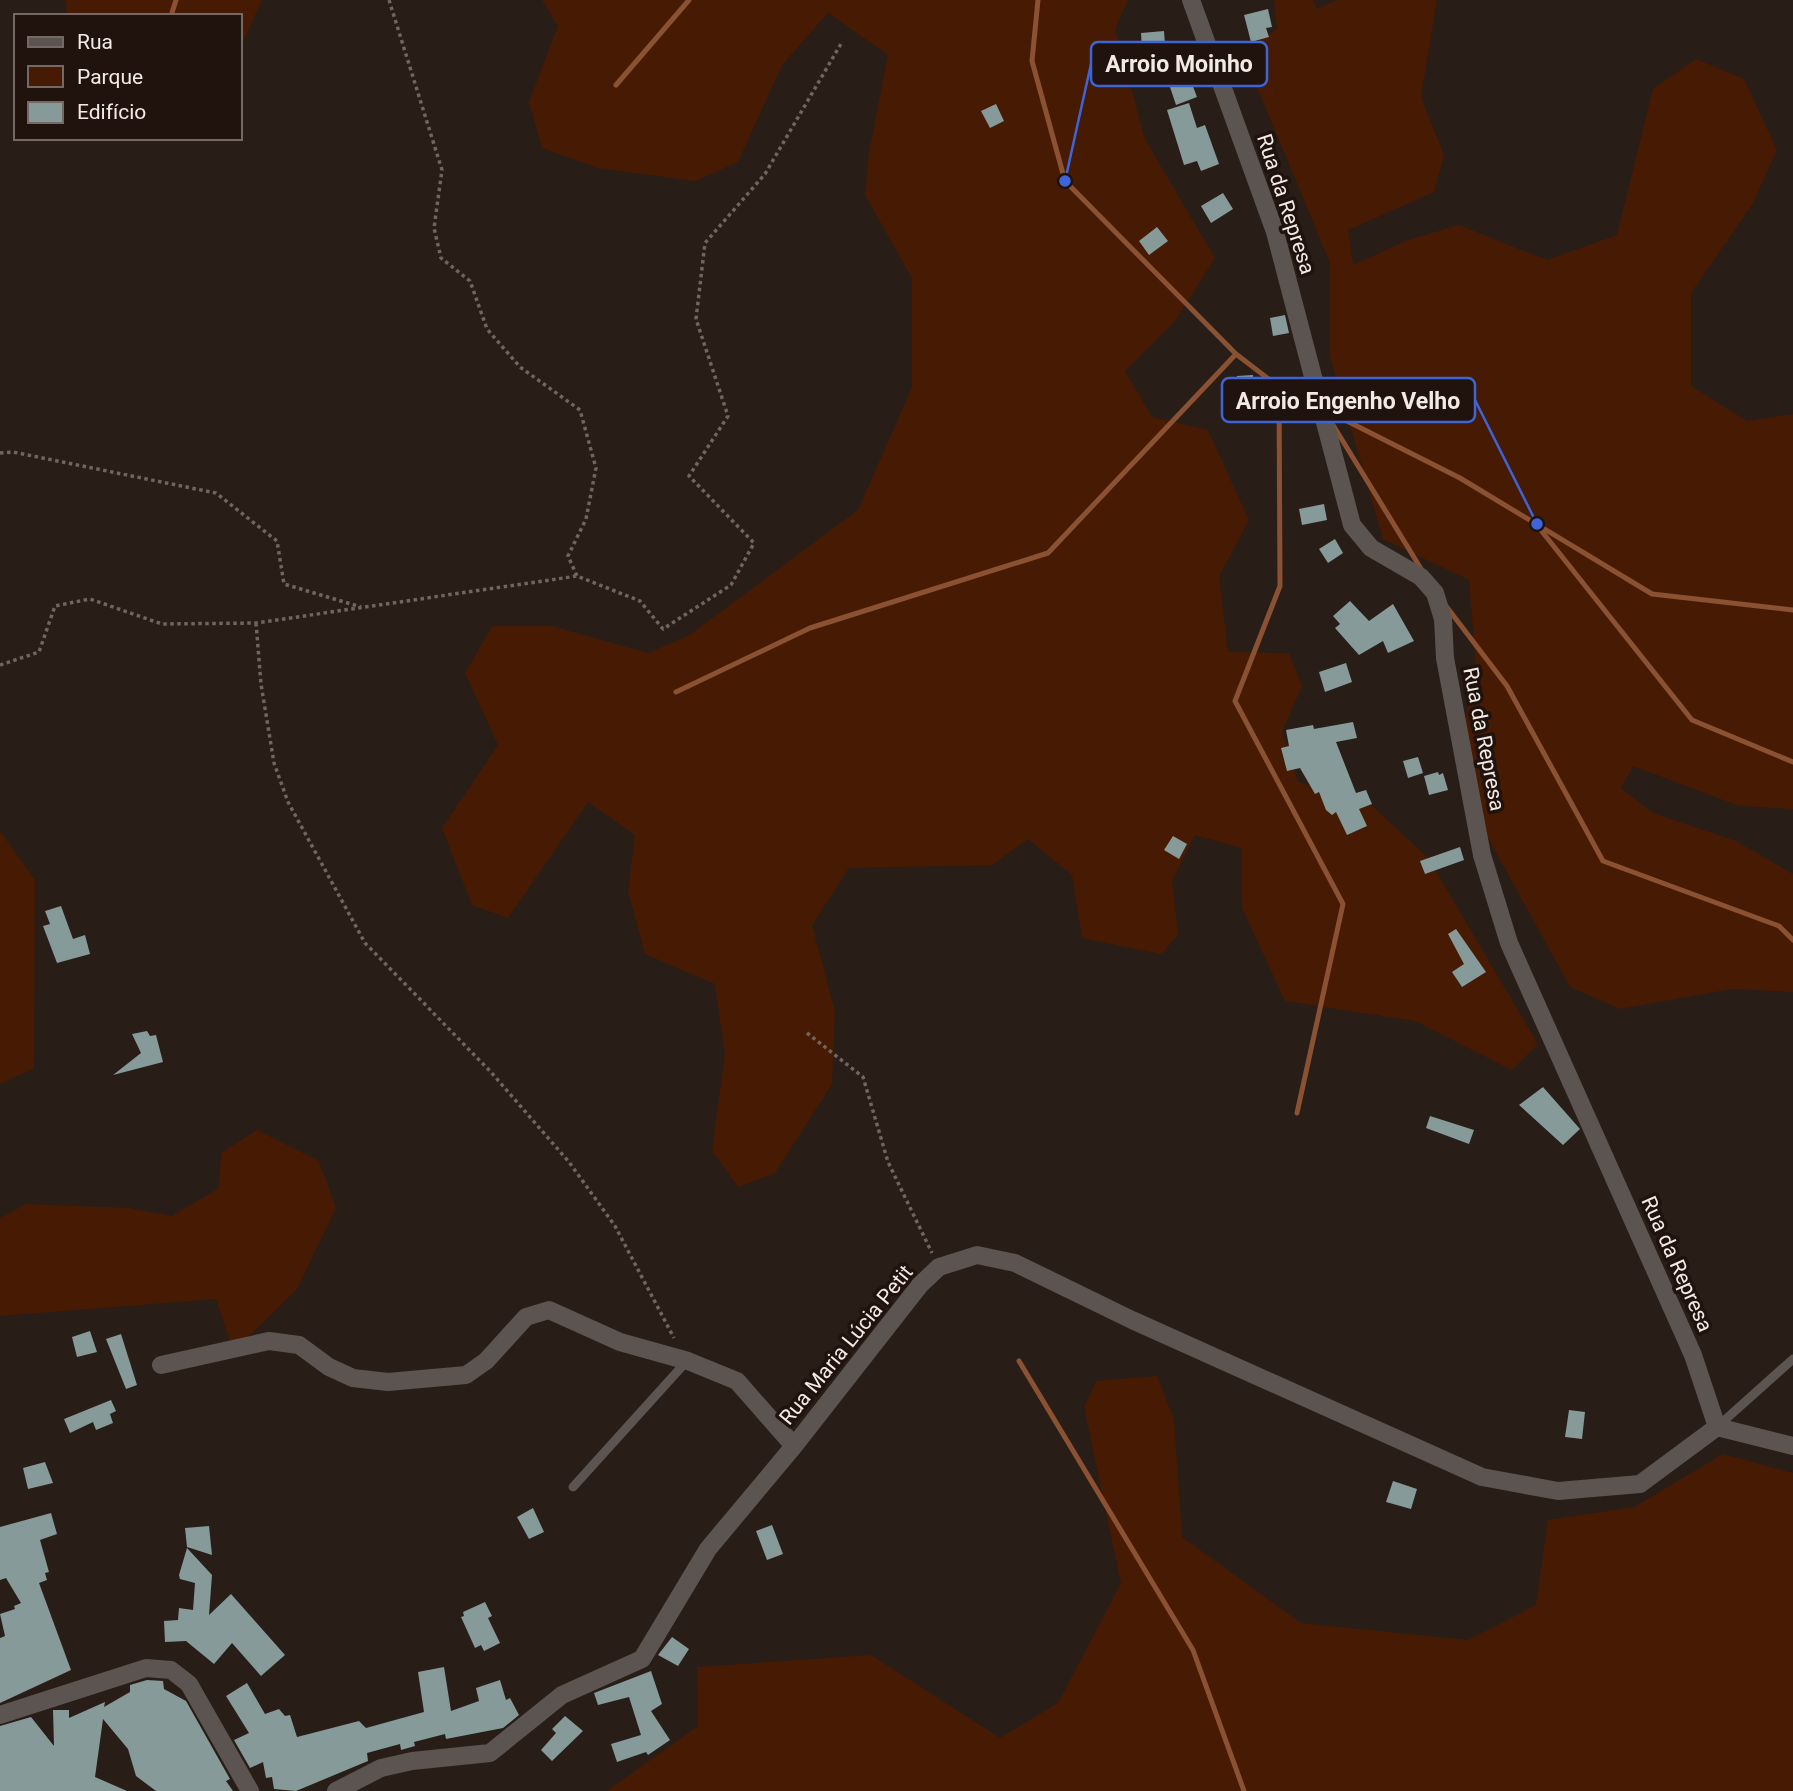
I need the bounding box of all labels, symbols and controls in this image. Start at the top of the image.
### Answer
legend [14,14,242,140]
text: Rua [77,30,113,54]
callout: Arroio Moinho [1091,42,1267,86]
text: Arroio Moinho [1105,51,1253,78]
text: Parque [77,65,143,89]
text: Edifício [77,100,146,124]
street label: Rua da Represa [1252,131,1320,277]
callout: Arroio Engenho Velho [1222,378,1475,422]
text: Arroio Engenho Velho [1236,388,1460,415]
street label: Rua da Represa [1458,665,1510,813]
street label: Rua da Represa [1636,1193,1718,1335]
street label: Rua Maria Lúcia Petit [774,1260,918,1430]

